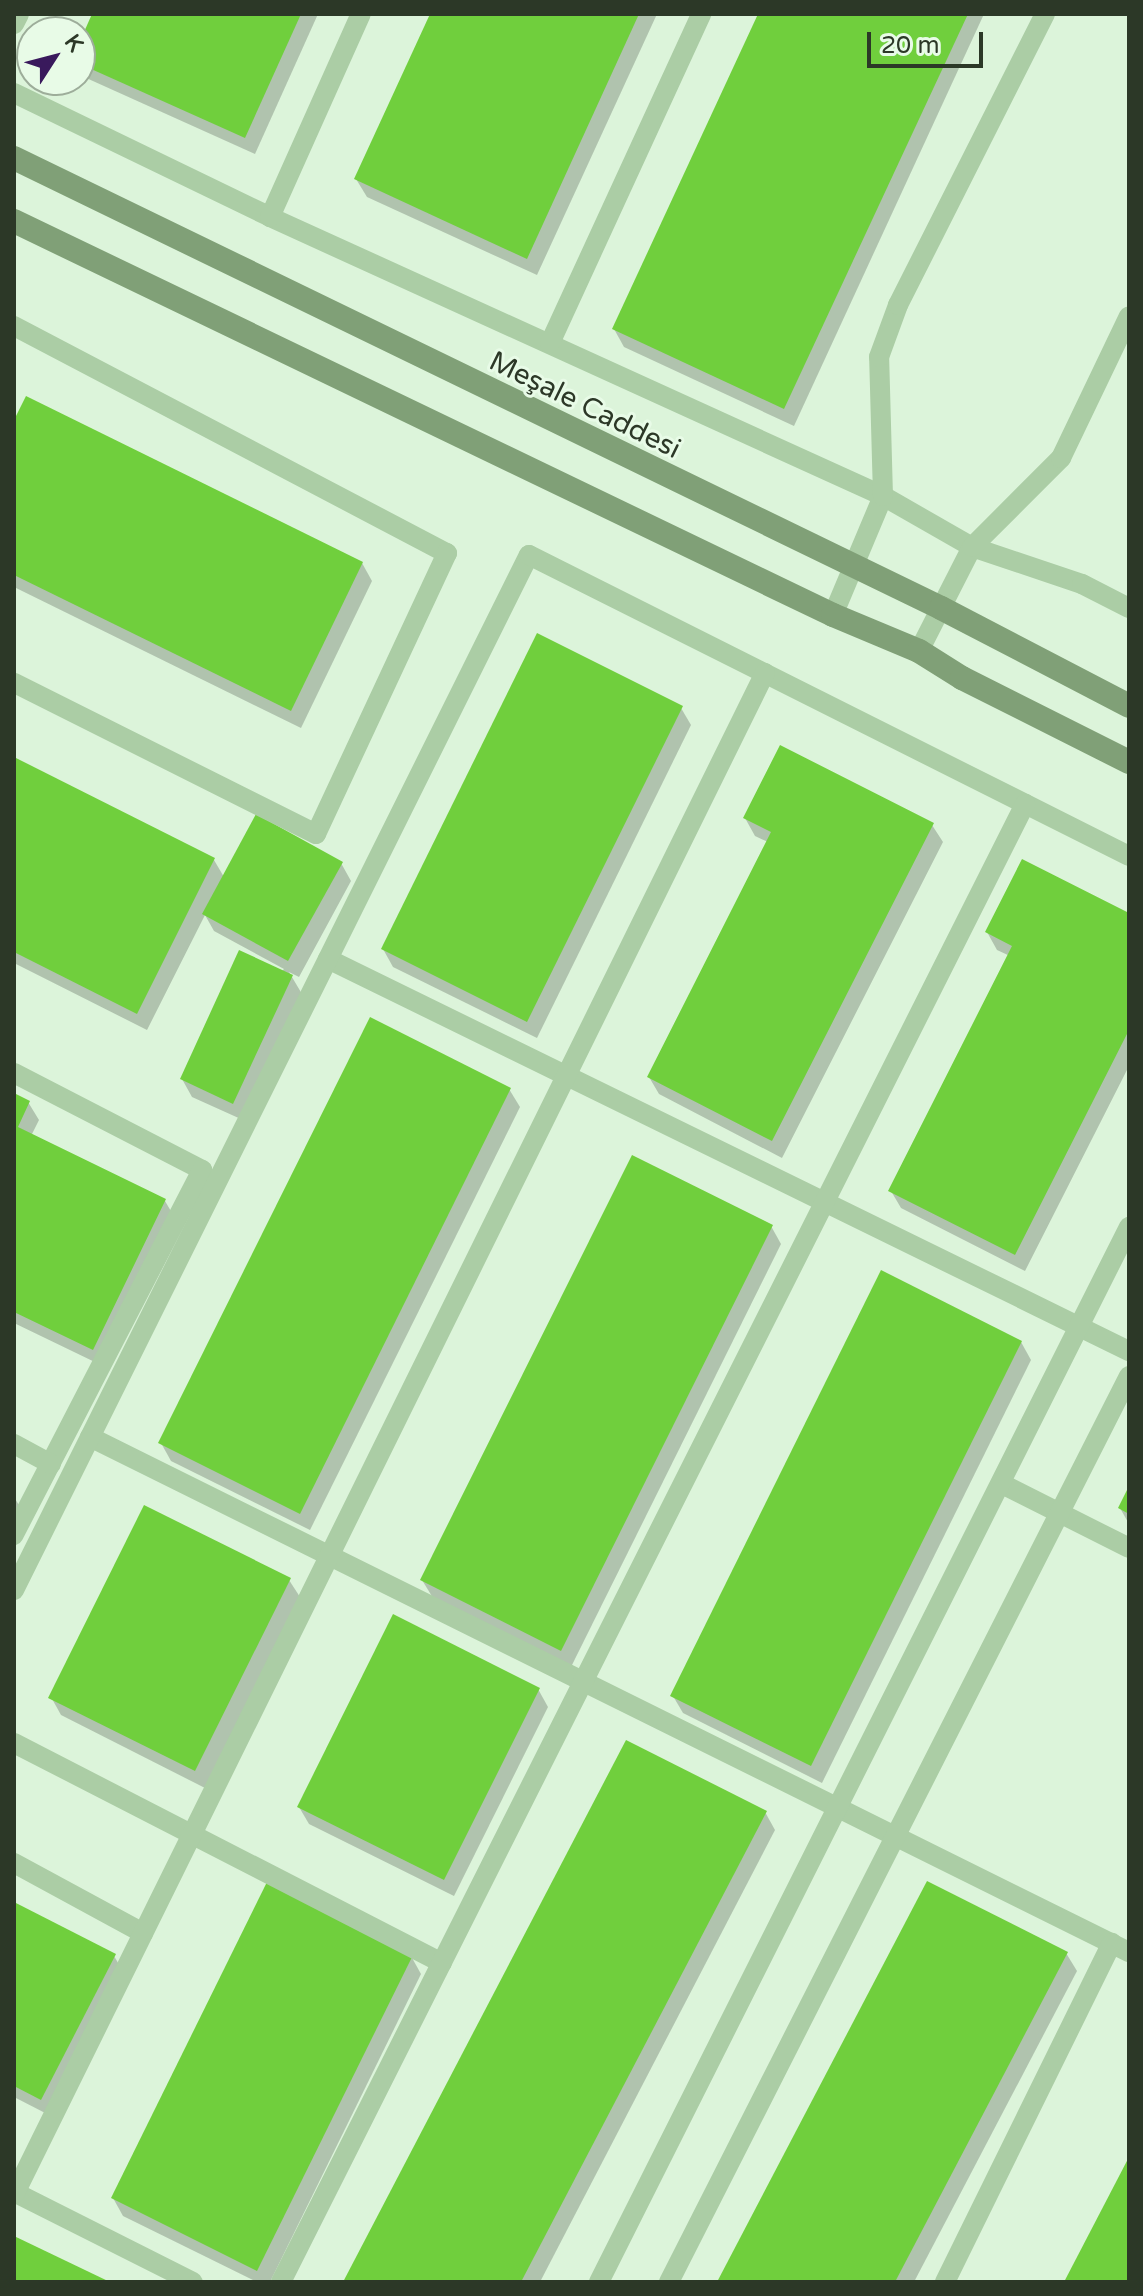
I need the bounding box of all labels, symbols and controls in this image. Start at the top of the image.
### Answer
north arrow [16,16,96,96]
scale bar [871,16,987,66]
text: K [59,29,89,57]
text: 20 m [881,31,939,60]
street label: Meşale Caddesi [484,344,686,466]

